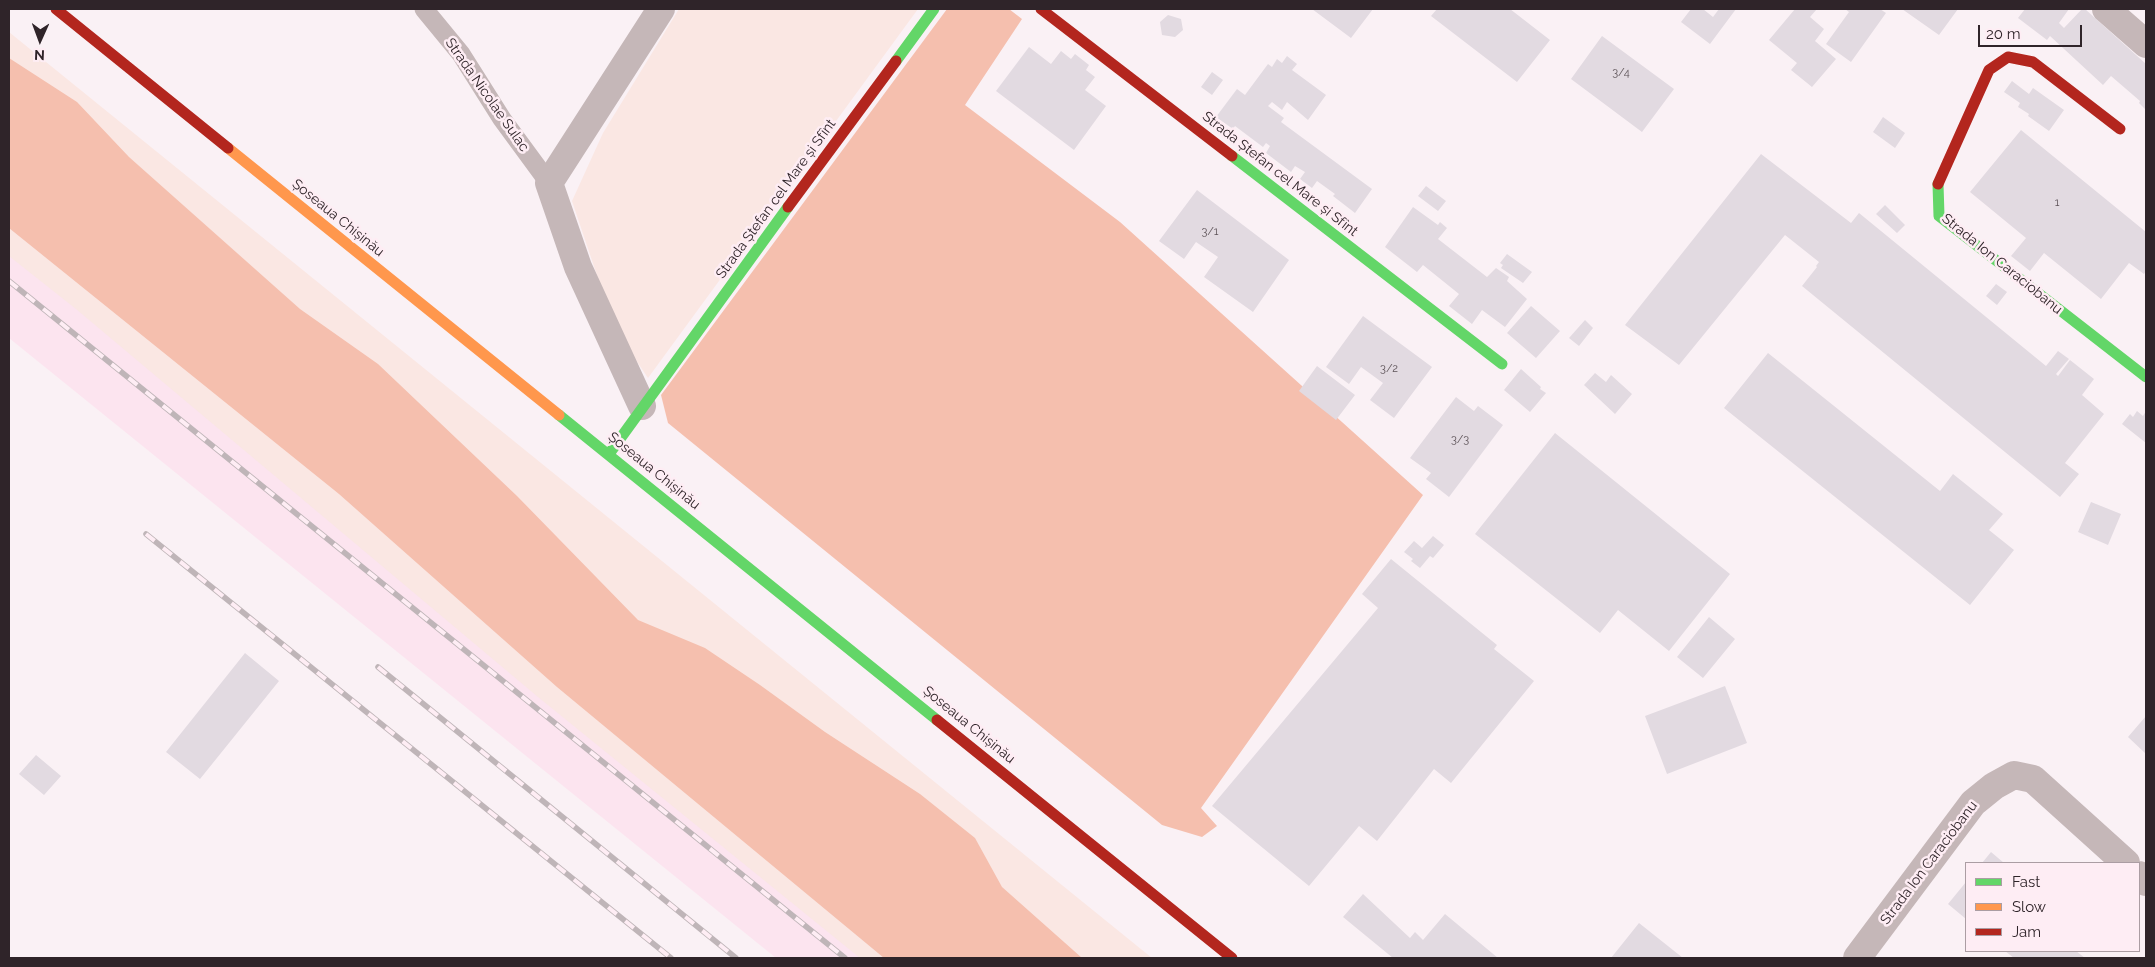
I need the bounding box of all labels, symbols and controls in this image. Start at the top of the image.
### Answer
north arrow [15,15,65,65]
scale bar [1980,15,2084,47]
text: 20 m [1986,25,2021,43]
street label: Strada Nicolae Sulac [442,35,532,155]
text: N [34,47,45,63]
house number: 3/4 [1612,66,1630,80]
street label: Strada Ștefan cel Mare și Sfînt [1199,108,1361,240]
street label: Strada Ștefan cel Mare și Sfînt [713,116,839,282]
street label: Șoseaua Chișinău [289,176,387,260]
house number: 1 [2055,196,2059,210]
street label: Strada Ion Caraciobanu [1938,210,2066,318]
house number: 3/1 [1201,225,1219,239]
house number: 3/2 [1380,362,1398,376]
street label: Șoseaua Chișinău [605,429,703,513]
house number: 3/3 [1451,433,1469,447]
street label: Șoseaua Chișinău [920,683,1018,767]
street label: Strada Ion Caraciobanu [1877,798,1981,928]
legend [1965,862,2140,952]
text: Fast [2012,873,2040,891]
text: Slow [2012,898,2046,916]
text: Jam [2012,923,2041,941]

